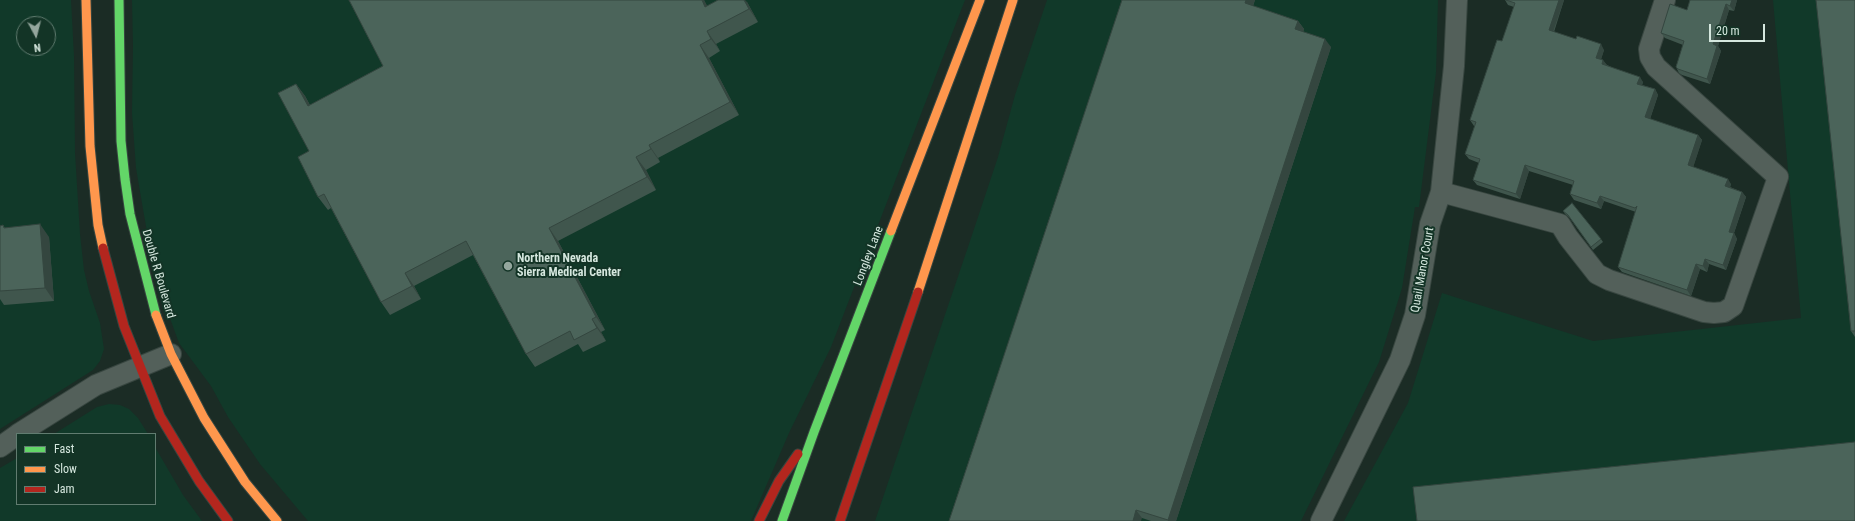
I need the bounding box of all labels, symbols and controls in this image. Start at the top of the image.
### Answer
north arrow [16,16,56,56]
scale bar [1711,16,1767,42]
text: 20 m [1716,24,1740,38]
text: N [33,41,42,54]
street label: Longley Lane [851,224,887,288]
street label: Quail Manor Court [1408,226,1438,314]
street label: Double R Boulevard [138,228,178,320]
place label: Northern Nevada Sierra Medical Center [517,252,621,280]
marker: Northern Nevada Sierra Medical Center [502,260,514,272]
legend [16,433,156,505]
text: Fast [54,442,74,456]
text: Slow [54,462,77,476]
text: Jam [54,482,75,496]

